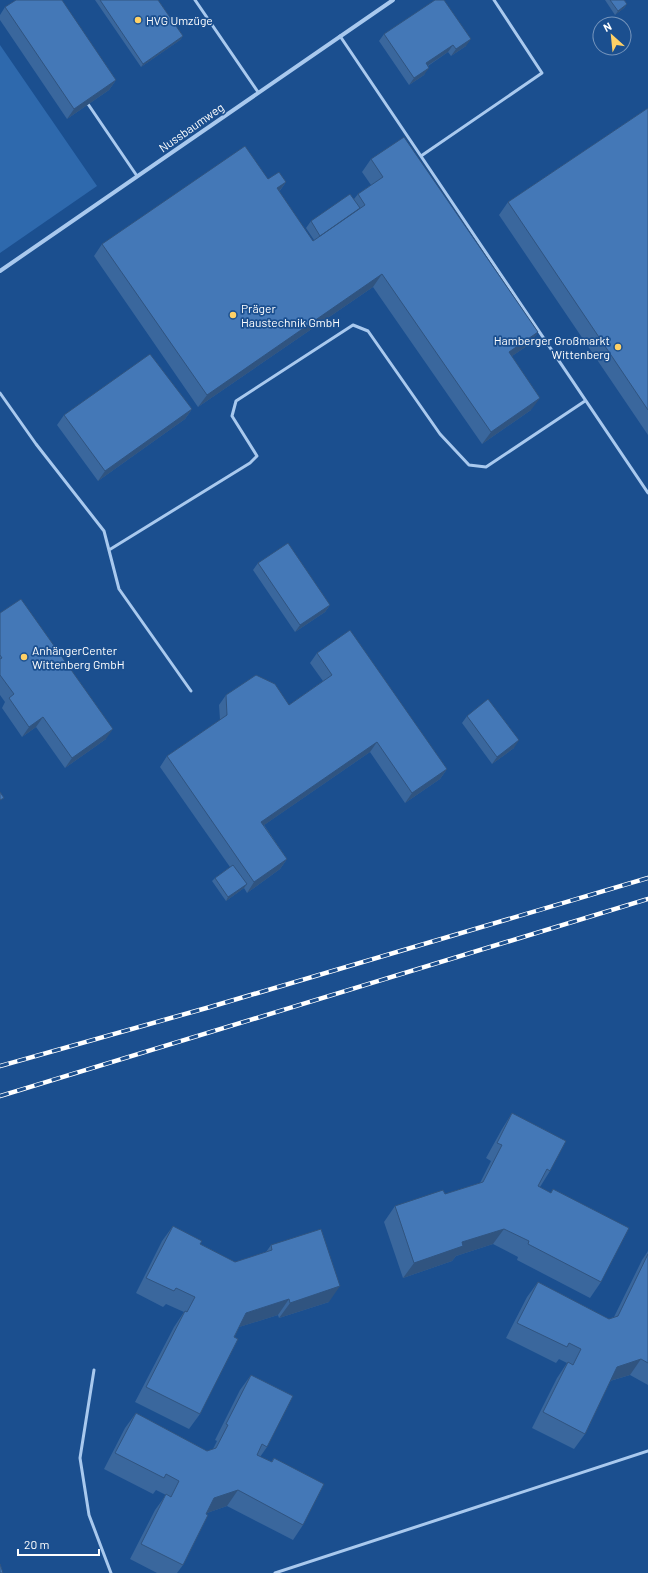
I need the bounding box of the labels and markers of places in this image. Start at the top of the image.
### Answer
place label: HVG Umzüge [146,13,213,27]
marker: HVG Umzüge [133,15,143,25]
place label: Präger Haustechnik GmbH [241,301,340,329]
marker: Präger Haustechnik GmbH [228,310,238,320]
place label: Hamberger Großmarkt Wittenberg [494,333,610,361]
marker: Hamberger Großmarkt Wittenberg [613,342,623,352]
place label: AnhängerCenter Wittenberg GmbH [32,643,125,671]
marker: AnhängerCenter Wittenberg GmbH [19,652,29,662]

